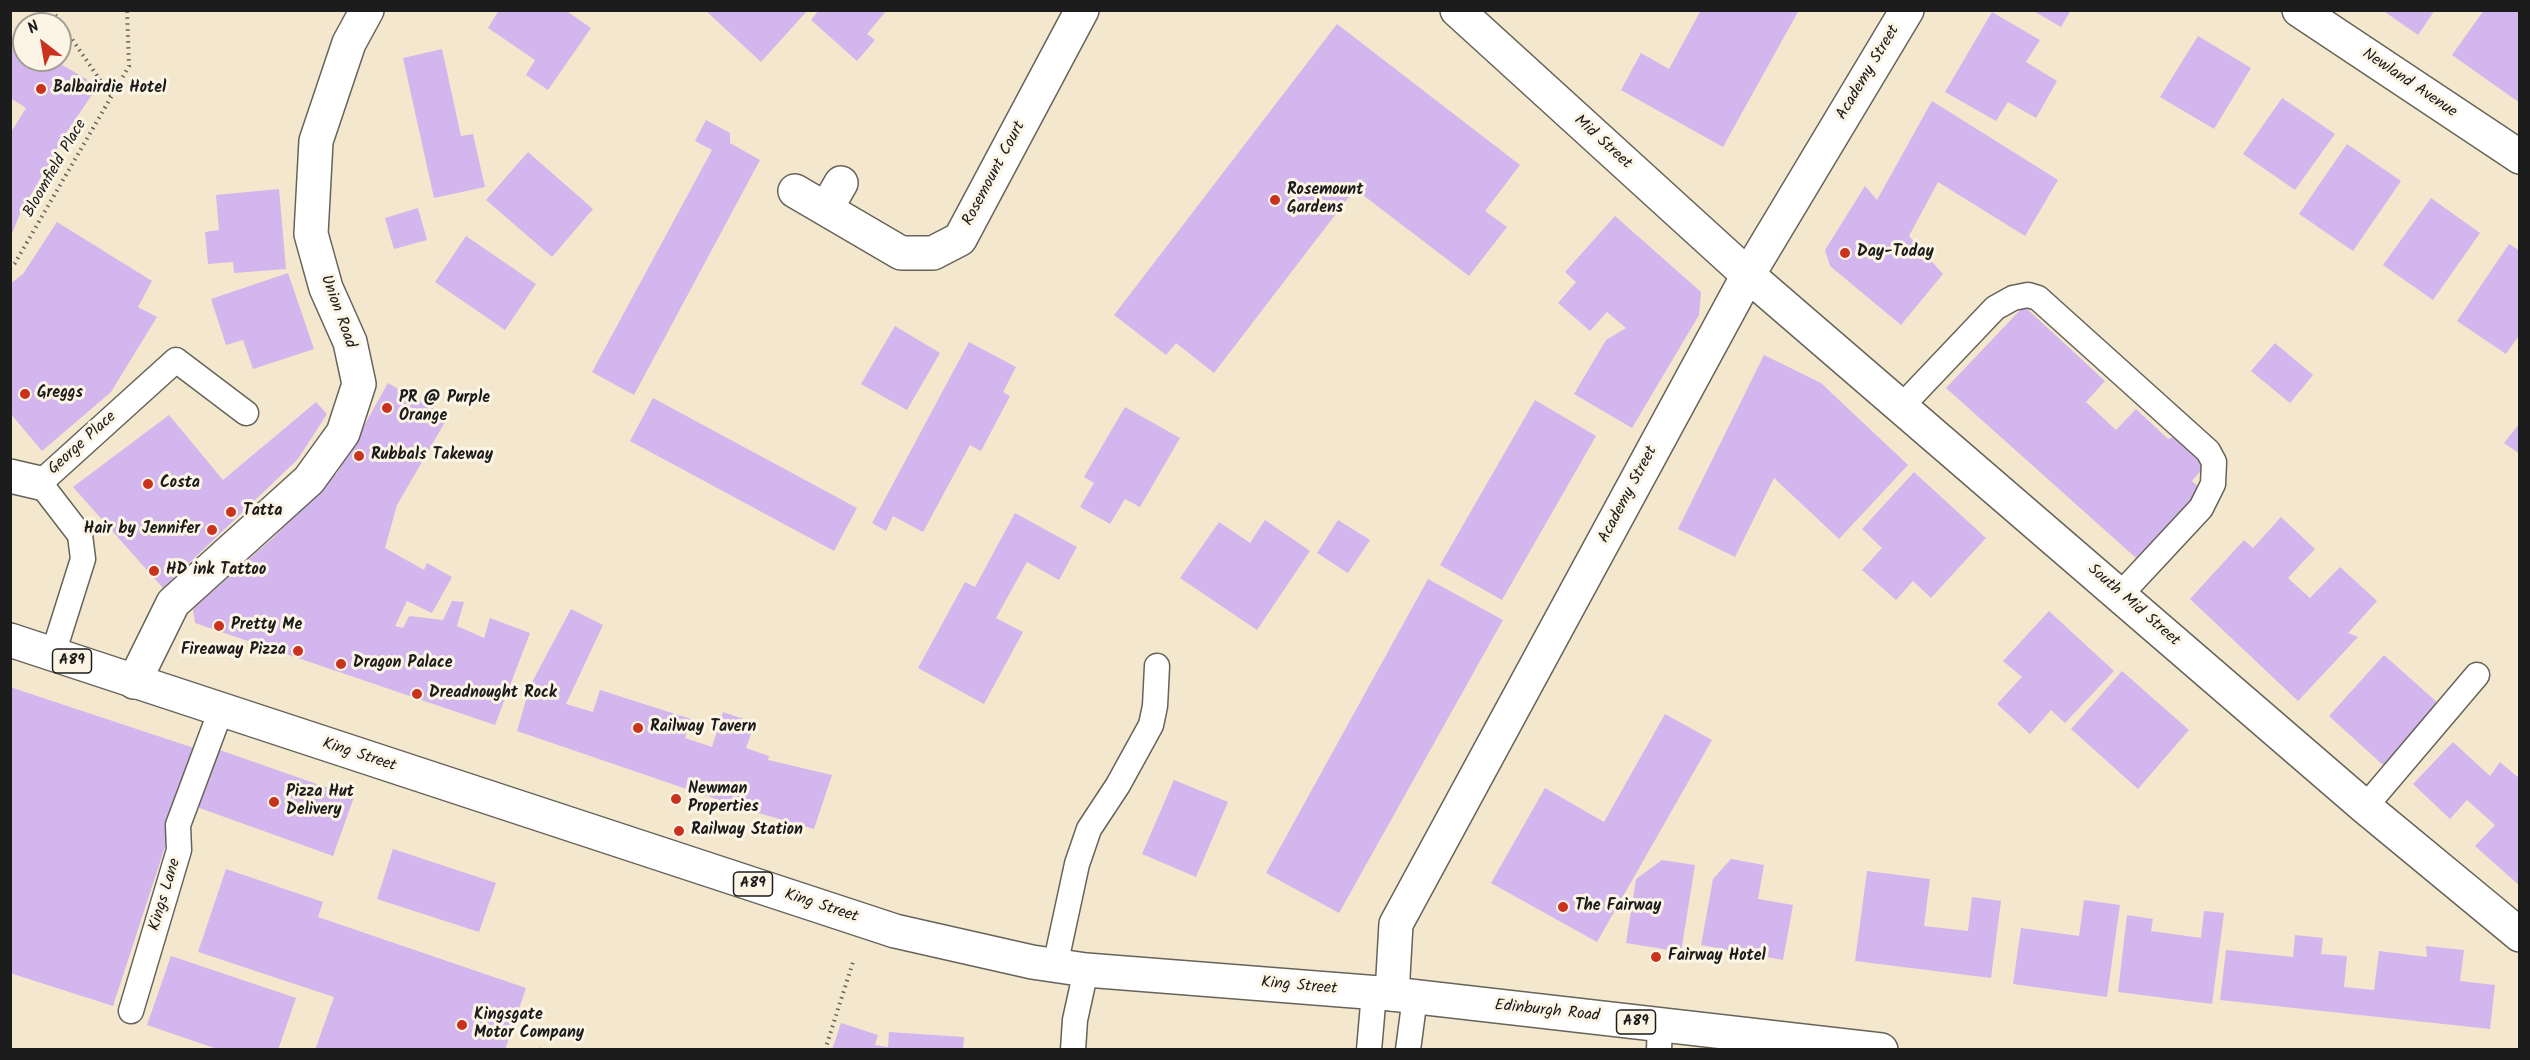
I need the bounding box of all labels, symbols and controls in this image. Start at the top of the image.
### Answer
north arrow [12,12,72,72]
text: N [23,15,44,41]
street label: Academy Street [1833,22,1905,124]
street label: Newland Avenue [2358,45,2460,123]
place label: Balbairdie Hotel [53,79,166,99]
marker: Balbairdie Hotel [34,82,48,96]
street label: Mid Street [1569,112,1635,174]
street label: Bloomfield Place [20,117,92,221]
street label: Rosemount Court [959,119,1031,229]
place label: Rosemount Gardens [1287,181,1363,219]
marker: Rosemount Gardens [1268,193,1282,207]
place label: Day-Today [1857,243,1934,263]
marker: Day-Today [1838,246,1852,260]
street label: Union Road [315,273,359,351]
place label: Greggs [37,384,83,404]
marker: Greggs [18,387,32,401]
place label: PR @ Purple Orange [399,389,490,427]
marker: PR @ Purple Orange [380,401,394,415]
street label: George Place [45,408,121,480]
street label: Academy Street [1595,443,1663,547]
place label: Rubbals Takeway [371,446,493,466]
marker: Rubbals Takeway [352,449,366,463]
place label: Costa [160,474,200,494]
marker: Costa [141,477,155,491]
place label: Tatta [243,502,282,522]
marker: Tatta [224,505,238,519]
place label: Hair by Jennifer [84,520,200,540]
marker: Hair by Jennifer [205,523,219,537]
place label: HD ink Tattoo [166,561,266,581]
street label: South Mid Street [2083,561,2183,651]
marker: HD ink Tattoo [147,564,161,578]
place label: Pretty Me [231,616,302,636]
marker: Pretty Me [212,619,226,633]
place label: Fireaway Pizza [181,641,286,661]
marker: Fireaway Pizza [291,644,305,658]
road number: A89 [52,649,92,673]
place label: Dragon Palace [353,654,453,674]
marker: Dragon Palace [334,657,348,671]
place label: Dreadnought Rock [429,684,557,704]
marker: Dreadnought Rock [410,687,424,701]
place label: Railway Tavern [650,718,756,738]
marker: Railway Tavern [631,721,645,735]
street label: King Street [320,735,398,777]
place label: Newman Properties [688,780,759,818]
place label: Pizza Hut Delivery [286,783,354,821]
marker: Newman Properties [669,792,683,806]
marker: Pizza Hut Delivery [267,795,281,809]
place label: Railway Station [691,821,803,841]
marker: Railway Station [672,824,686,838]
street label: Kings Lane [146,857,186,933]
road number: A89 [734,872,772,896]
street label: King Street [782,886,860,928]
place label: The Fairway [1575,897,1661,917]
marker: The Fairway [1556,900,1570,914]
place label: Fairway Hotel [1668,947,1766,967]
marker: Fairway Hotel [1649,950,1663,964]
street label: King Street [1260,974,1338,1000]
street label: Edinburgh Road [1493,997,1601,1027]
place label: Kingsgate Motor Company [474,1006,584,1044]
road number: A89 [1616,1010,1656,1034]
marker: Kingsgate Motor Company [455,1018,469,1032]

